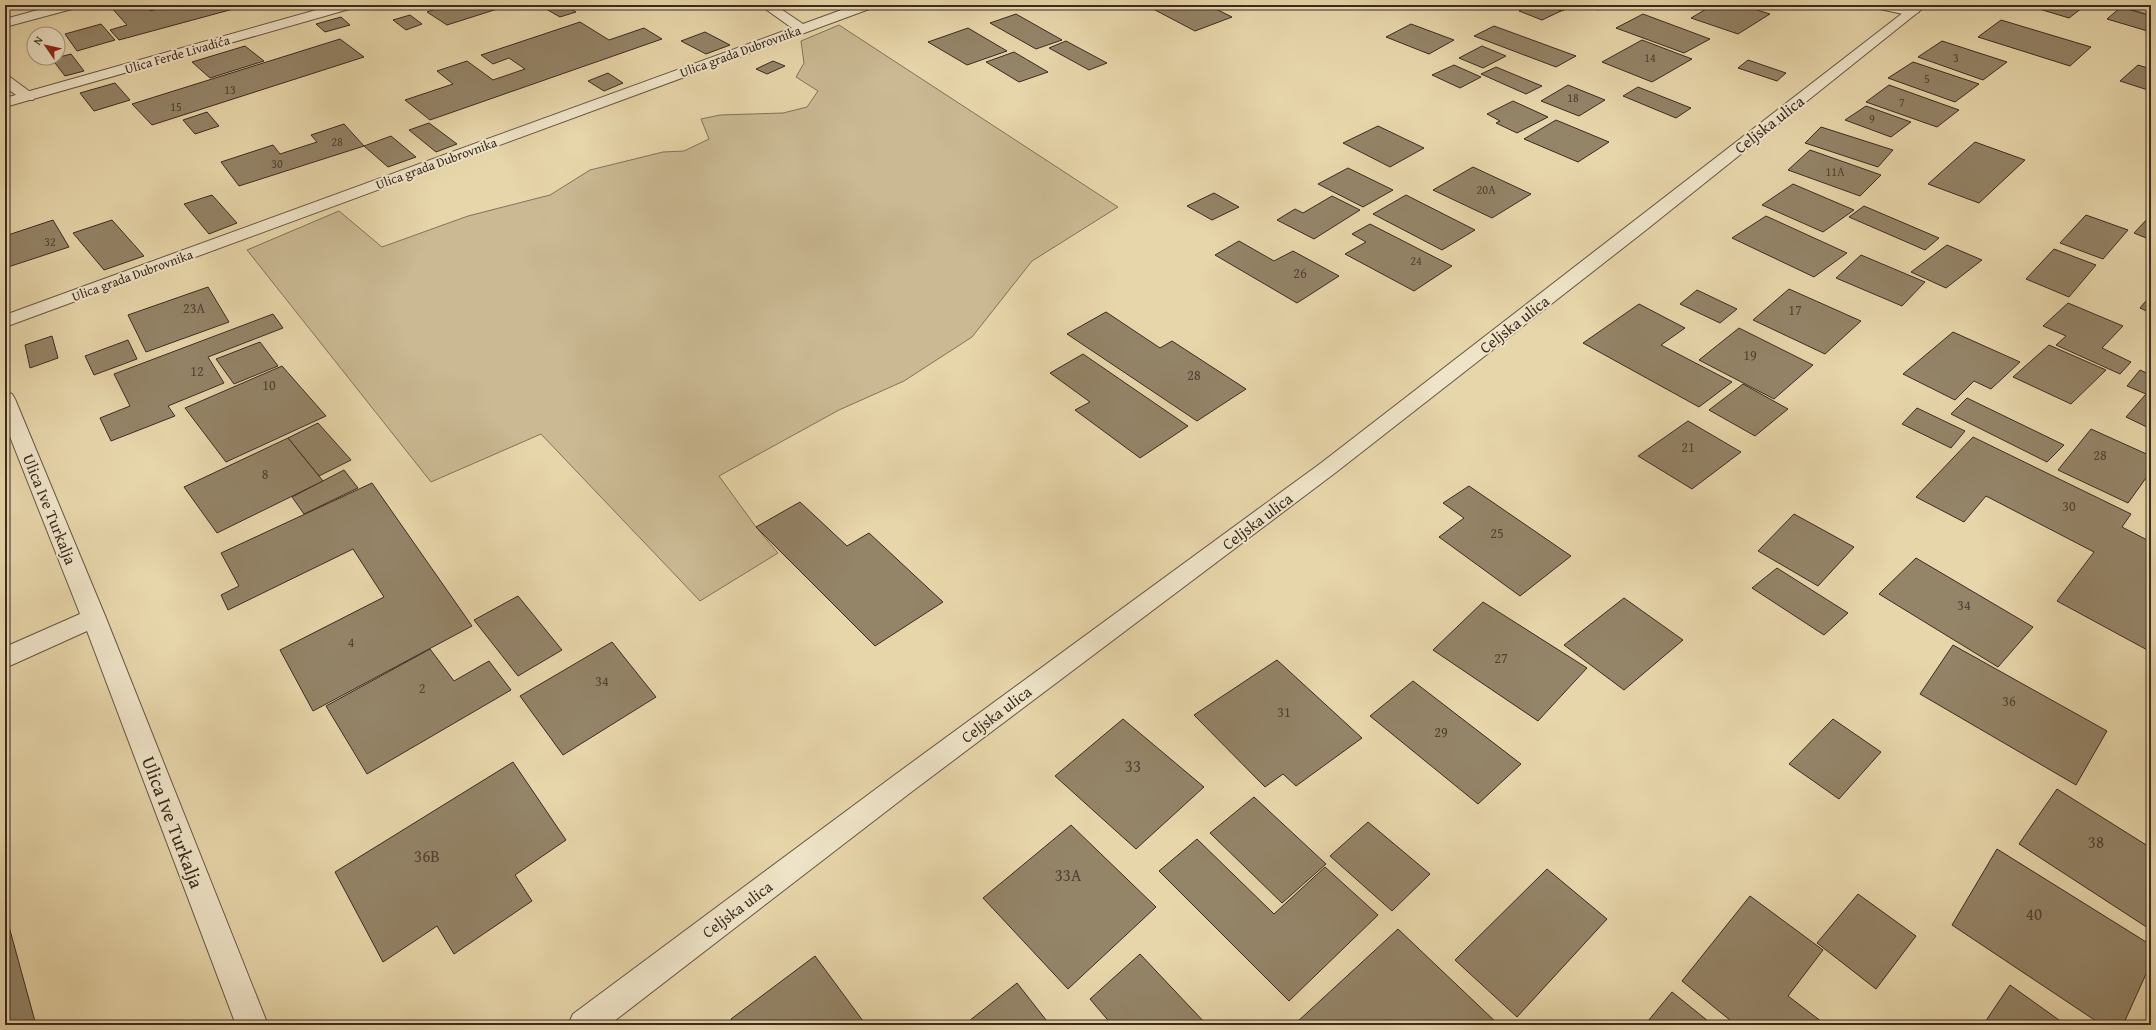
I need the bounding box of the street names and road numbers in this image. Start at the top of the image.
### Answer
street label: Ulica grada Dubrovnika [677,20,804,82]
street label: Ulica Ferde Livadića [122,30,233,79]
street label: Celjska ulica [1729,89,1809,159]
street label: Ulica grada Dubrovnika [373,132,500,194]
street label: Ulica grada Dubrovnika [69,244,196,306]
street label: Celjska ulica [1474,289,1554,359]
street label: Ulica Ive Turkalja [17,450,83,568]
street label: Celjska ulica [1217,486,1298,556]
street label: Celjska ulica [956,679,1037,749]
street label: Ulica Ive Turkalja [135,752,211,892]
street label: Celjska ulica [697,874,778,944]

